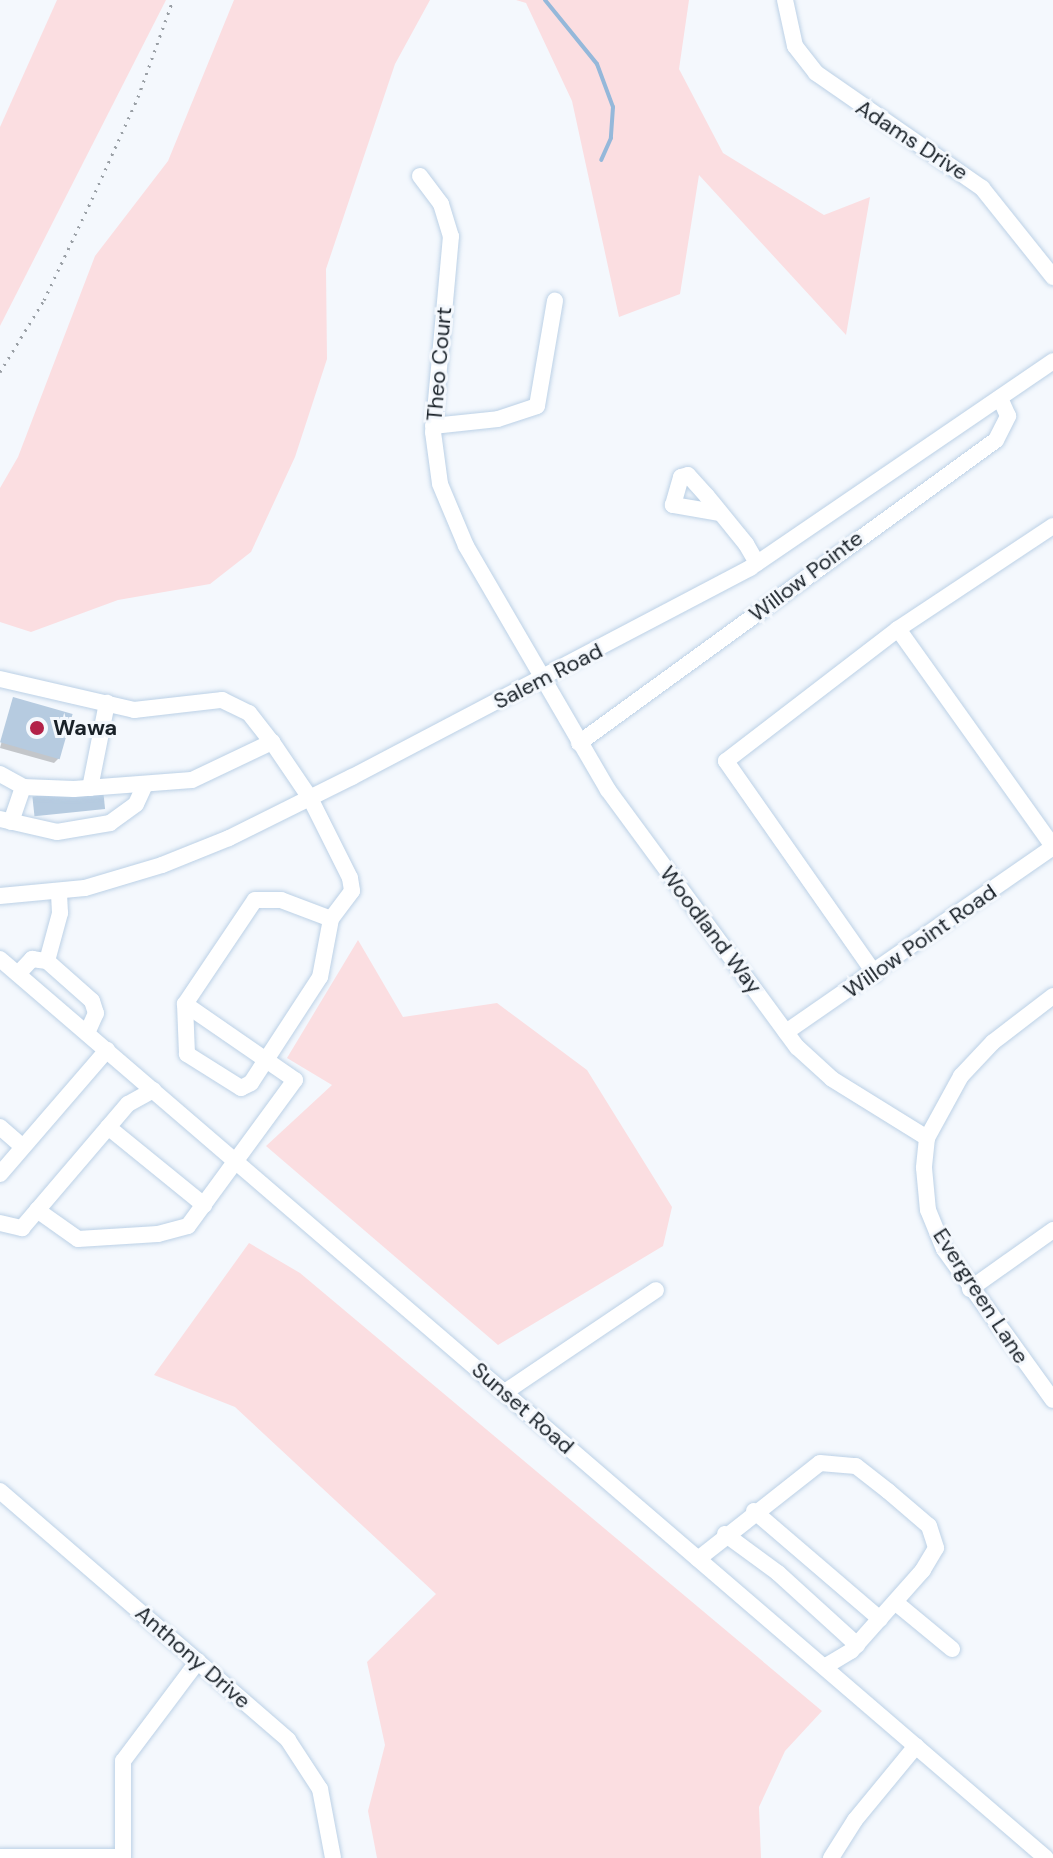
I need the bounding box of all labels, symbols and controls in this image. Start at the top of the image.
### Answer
street label: Adams Drive [851,94,973,186]
street label: Theo Court [421,306,457,422]
street label: Willow Pointe [744,525,868,627]
street label: Salem Road [489,637,607,715]
place label: Wawa [53,715,117,741]
marker: Wawa [28,719,46,737]
street label: Woodland Way [654,861,768,999]
street label: Willow Point Road [839,878,1001,1004]
street label: Evergreen Lane [927,1223,1035,1369]
street label: Sunset Road [466,1356,580,1460]
street label: Anthony Drive [130,1600,256,1714]

